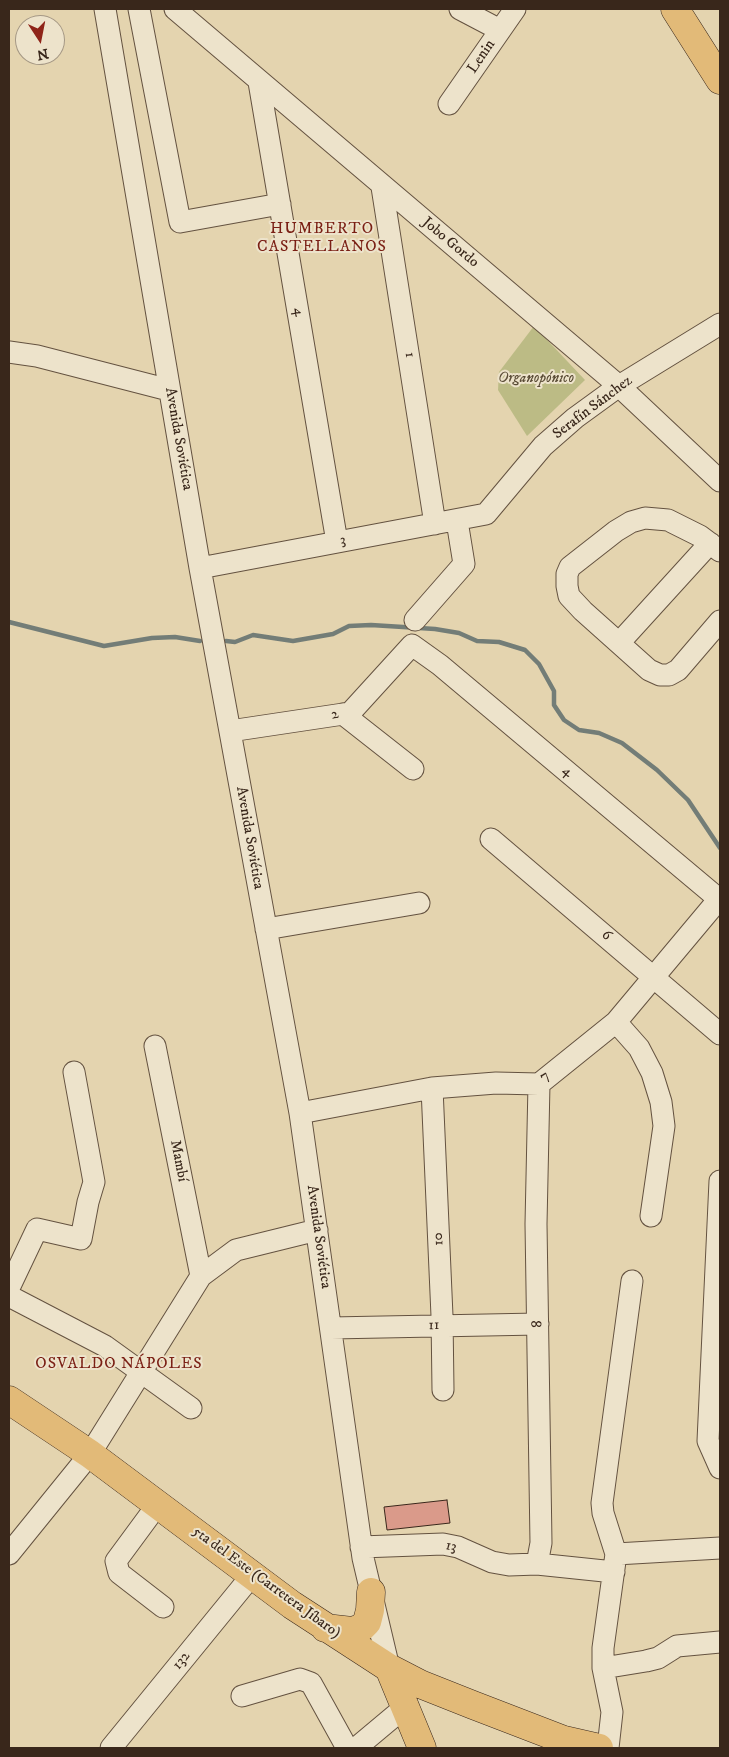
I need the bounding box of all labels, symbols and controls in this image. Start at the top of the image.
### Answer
north arrow [15,15,65,65]
street label: Lenin [464,37,500,77]
text: N [35,44,50,64]
street label: Jobo Gordo [418,214,482,272]
district label: HUMBERTO CASTELLANOS [256,220,388,258]
street label: 4 [288,306,308,318]
street label: 1 [400,351,418,359]
park label: Organopónico [498,370,574,388]
street label: Serafín Sánchez [550,372,636,444]
street label: Avenida Soviética [160,386,196,492]
street label: 3 [339,532,347,550]
street label: 2 [330,706,340,724]
street label: 4 [558,762,576,782]
street label: Avenida Soviética [231,785,267,891]
street label: 6 [597,927,615,945]
street label: 7 [537,1067,553,1087]
street label: Mambí [165,1139,191,1183]
street label: Avenida Soviética [302,1184,334,1290]
street label: 10 [430,1232,448,1246]
street label: 11 [428,1317,440,1335]
street label: 8 [529,1320,547,1328]
district label: OSVALDO NÁPOLES [33,1355,205,1375]
street label: 5ta del Este (Carretera Jíbaro) [188,1523,344,1643]
street label: 13 [444,1537,458,1557]
street label: 132 [169,1648,195,1674]

